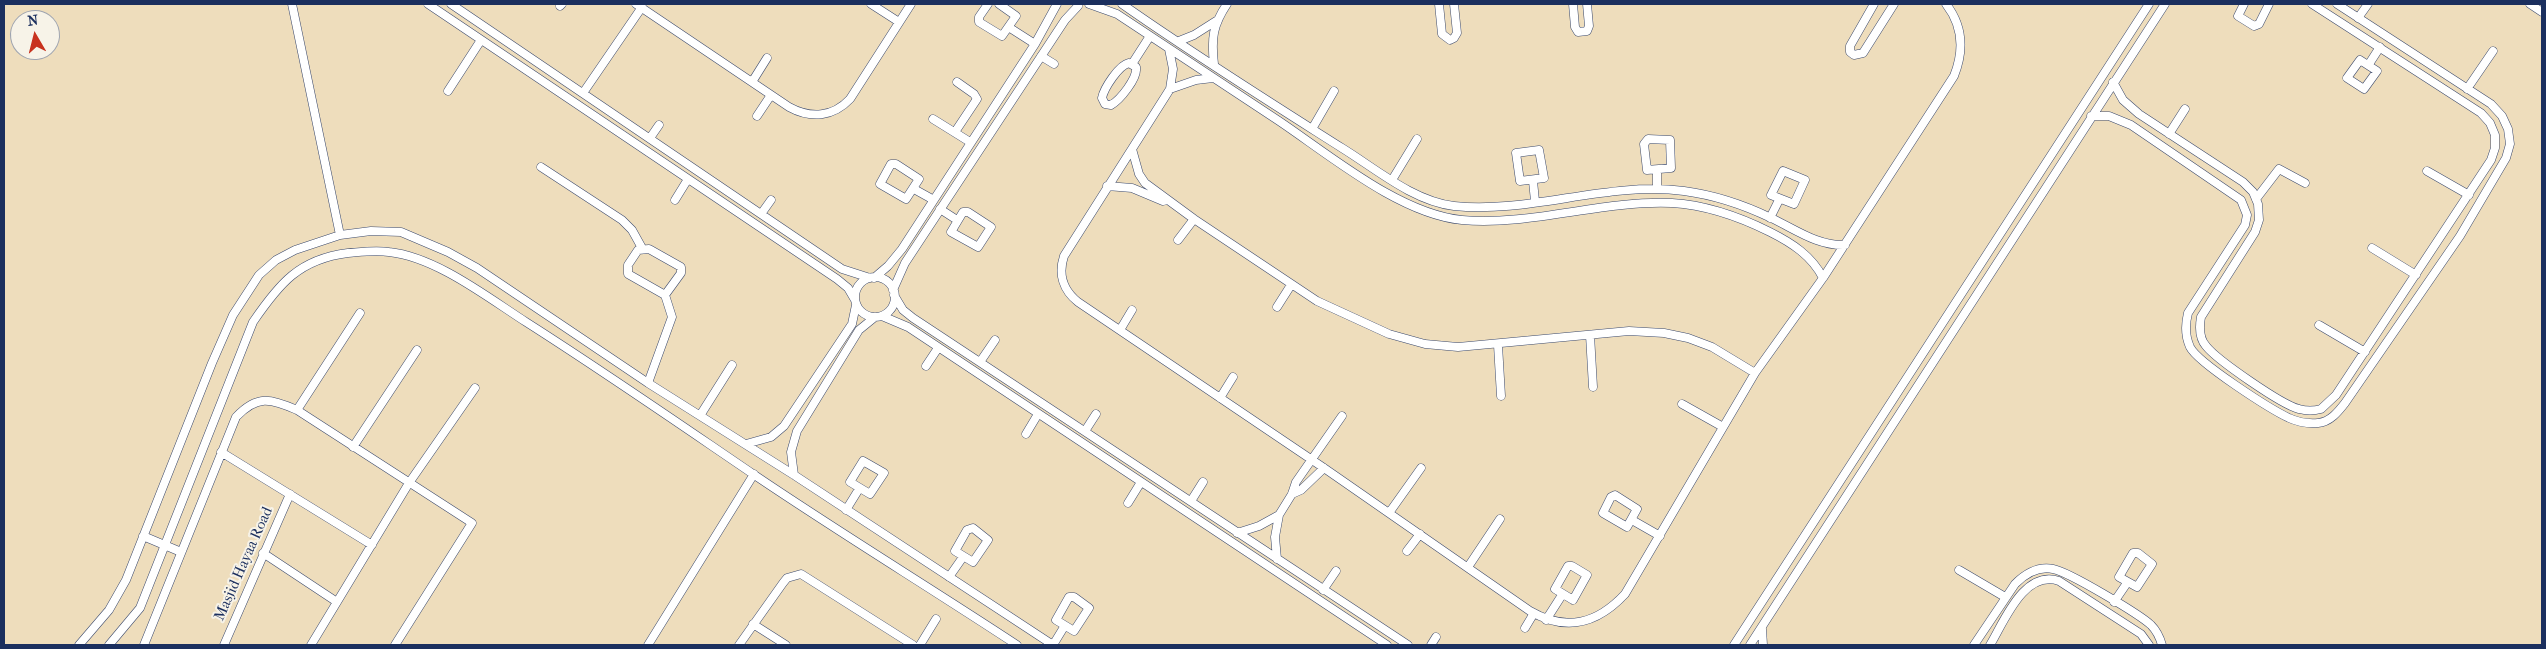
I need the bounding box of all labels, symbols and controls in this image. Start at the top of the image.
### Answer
north arrow [10,10,60,60]
text: N [27,11,39,30]
street label: Masjid Hayaa Road [211,504,277,624]

